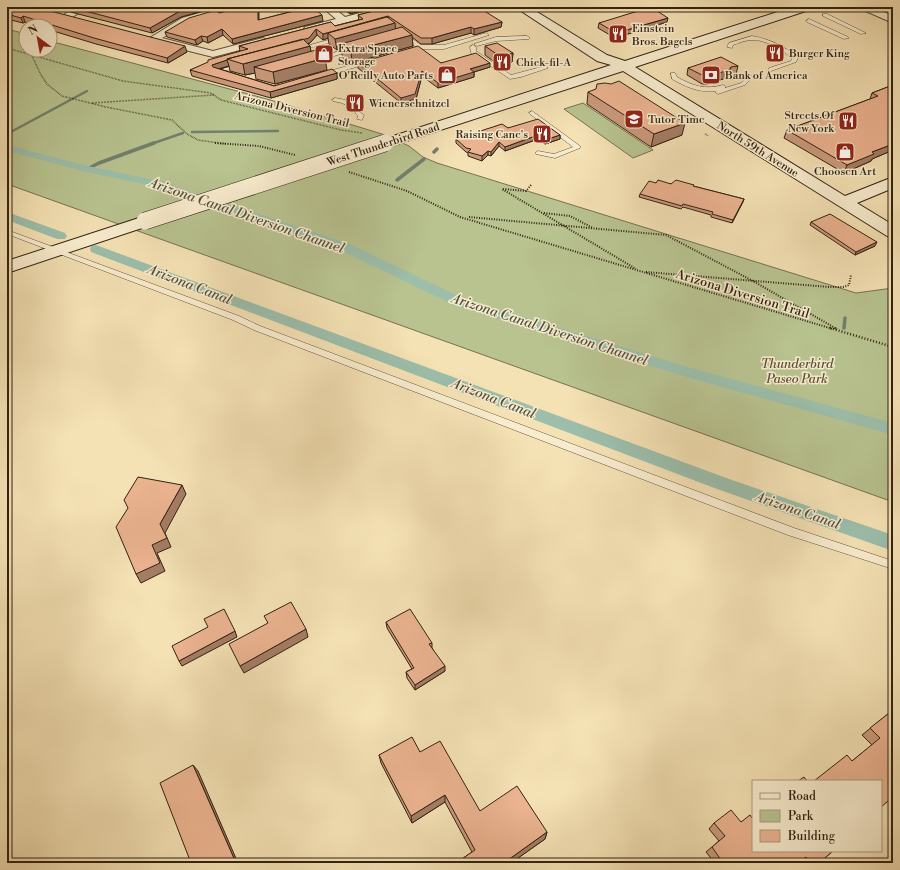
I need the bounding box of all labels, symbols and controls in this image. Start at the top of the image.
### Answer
north arrow [18,18,58,58]
text: N [26,22,41,39]
place label: Einstein Bros. Bagels [631,22,693,49]
restaurant icon: Einstein Bros. Bagels [607,23,629,45]
place label: Extra Space Storage [338,42,397,69]
restaurant icon: Burger King [764,42,786,64]
shop icon: Extra Space Storage [313,43,335,65]
place label: Burger King [788,47,850,61]
restaurant icon: Chick-fil-A [491,51,513,73]
place label: Chick-fil-A [516,56,571,70]
shop icon: O'Reilly Auto Parts [436,64,458,86]
bank icon: Bank of America [700,64,722,86]
place label: O'Reilly Auto Parts [339,69,433,83]
place label: Bank of America [724,69,808,83]
street label: Arizona Diversion Trail [232,89,351,131]
restaurant icon: Wienerschnitzel [344,92,366,114]
place label: Wienerschnitzel [368,97,450,111]
school or university icon: Tutor Time [623,108,645,130]
place label: Streets Of New York [784,109,835,136]
restaurant icon: Streets Of New York [837,110,859,132]
place label: Tutor Time [648,113,705,127]
street label: North 59th Avenue [714,119,801,181]
street label: West Thunderbird Road [324,120,442,170]
restaurant icon: Raising Cane's [531,123,553,145]
place label: Raising Cane's [455,128,528,142]
shop icon: Choosen Art [834,141,856,163]
place label: Choosen Art [814,165,876,179]
water label: Arizona Canal Diversion Channel [145,173,347,258]
water label: Arizona Canal [143,260,235,309]
street label: Arizona Diversion Trail [673,266,812,322]
water label: Arizona Canal Diversion Channel [447,289,651,370]
park label: Thunderbird Paseo Park [761,356,834,387]
water label: Arizona Canal [447,374,539,423]
water label: Arizona Canal [751,487,843,534]
legend [752,780,882,852]
text: Road [788,789,816,804]
text: Park [788,809,814,824]
text: Building [787,829,836,844]

